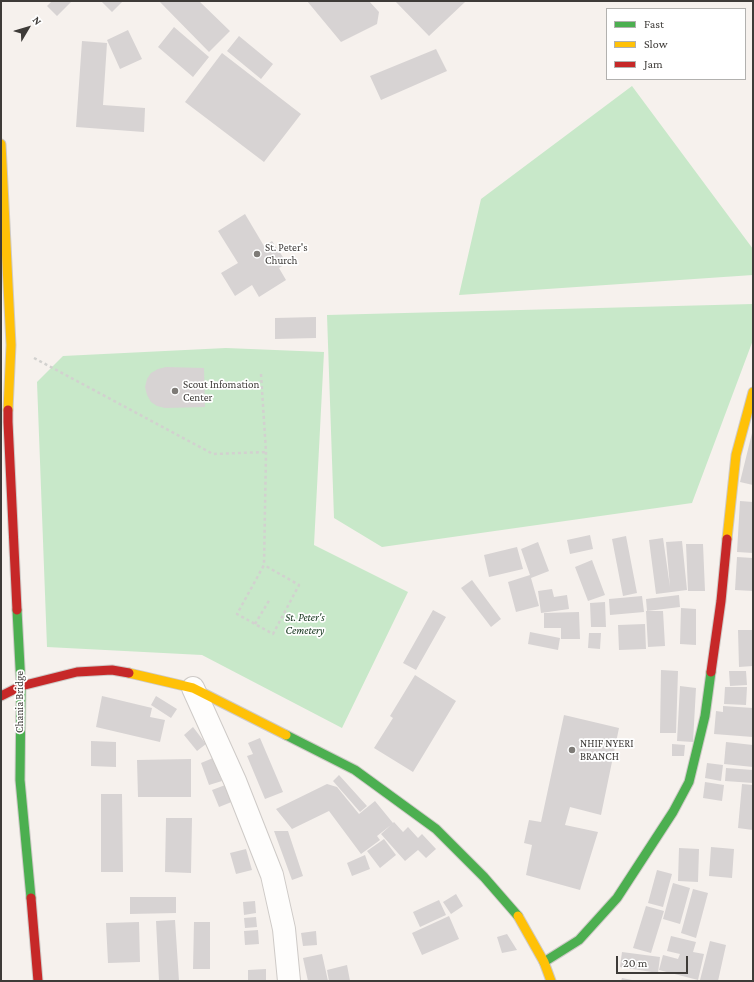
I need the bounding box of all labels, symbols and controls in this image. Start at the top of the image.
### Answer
north arrow [8,8,48,48]
legend [606,8,746,80]
text: N [30,14,44,27]
text: Fast [644,17,664,31]
text: Slow [644,37,668,51]
text: Jam [644,57,663,71]
place label: St. Peter's Church [265,241,308,267]
marker: St. Peter's Church [252,249,262,259]
place label: Scout Infomation Center [183,378,259,404]
marker: Scout Infomation Center [170,386,180,396]
park label: St. Peter's Cemetery [285,611,325,637]
street label: Chania Bridge [13,671,27,733]
place label: NHIF NYERI BRANCH [580,737,634,763]
marker: NHIF NYERI BRANCH [567,745,577,755]
scale bar [618,948,690,974]
text: 20 m [623,956,647,970]

